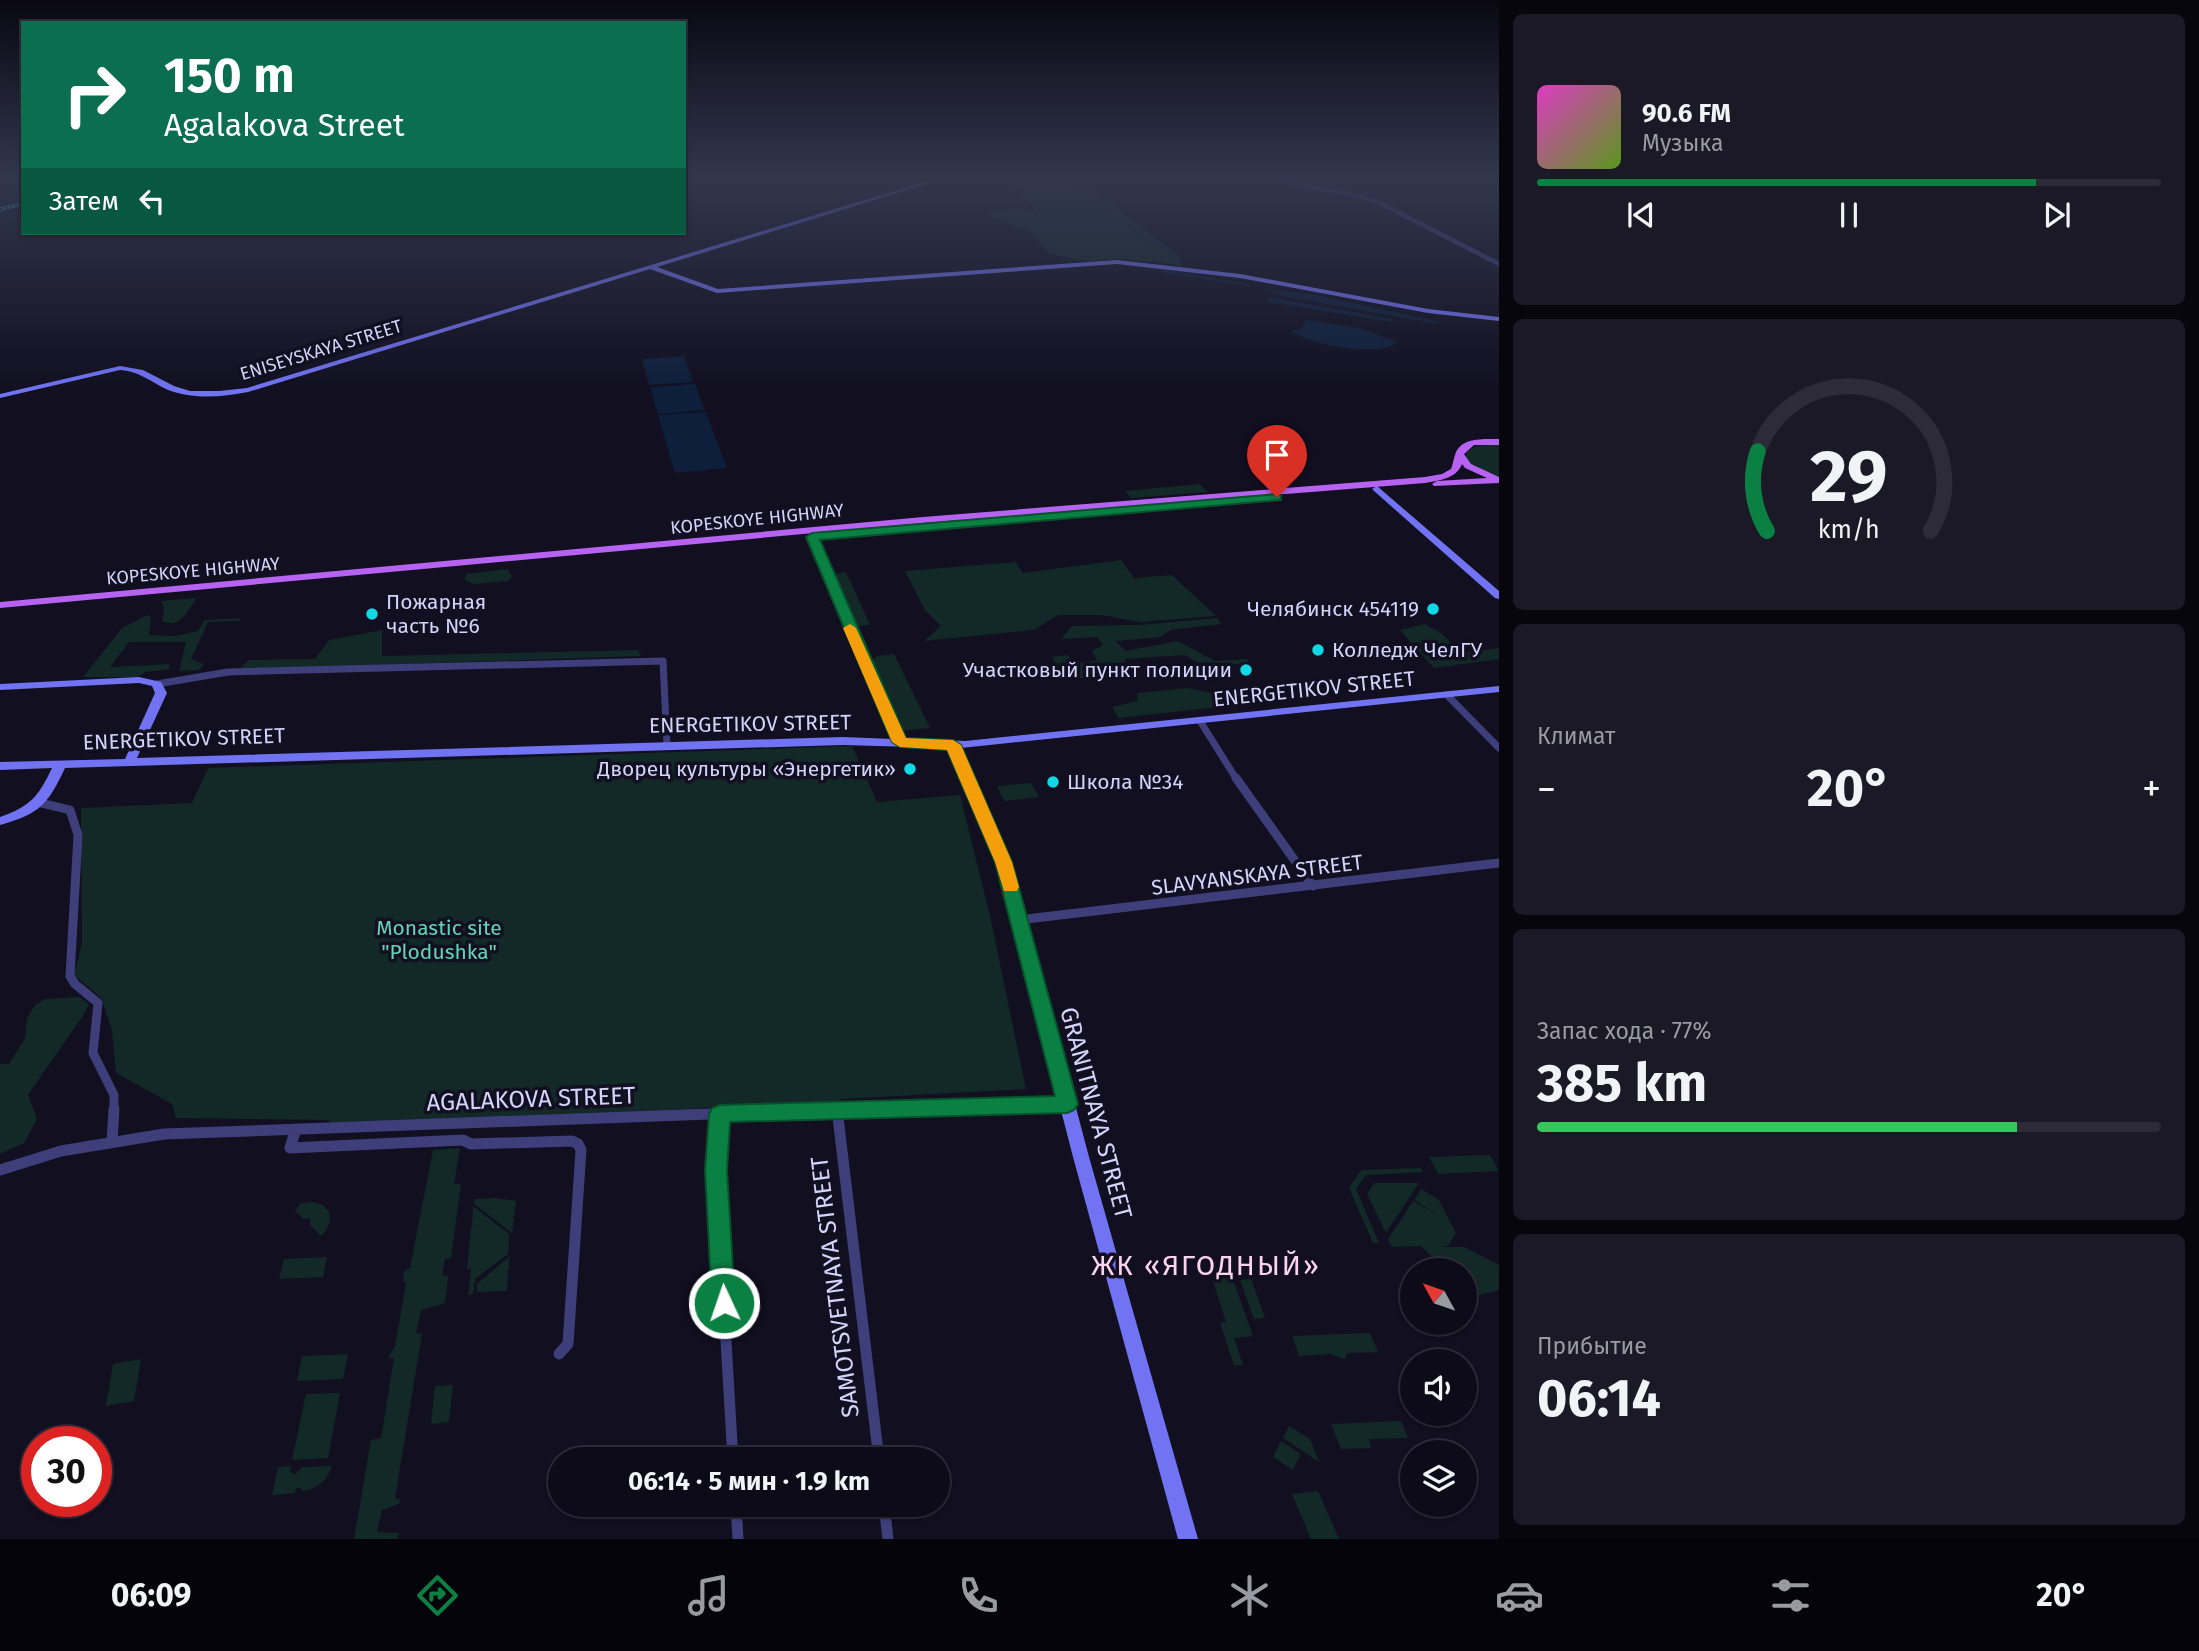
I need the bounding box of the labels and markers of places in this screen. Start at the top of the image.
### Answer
pin [1247,425,1307,497]
place label: Пожарная часть №6 [386,589,486,639]
place label: Челябинск 454119 [1247,596,1419,622]
marker: Челябинск 454119 [1425,601,1441,617]
marker: Пожарная часть №6 [364,606,380,622]
place label: Колледж ЧелГУ [1332,637,1483,663]
marker: Колледж ЧелГУ [1310,642,1326,658]
place label: Участковый пункт полиции [963,657,1232,683]
marker: Участковый пункт полиции [1238,662,1254,678]
place label: Дворец культуры «Энергетик» [596,756,896,782]
marker: Дворец культуры «Энергетик» [902,761,918,777]
place label: Школа №34 [1067,769,1183,795]
marker: Школа №34 [1045,774,1061,790]

